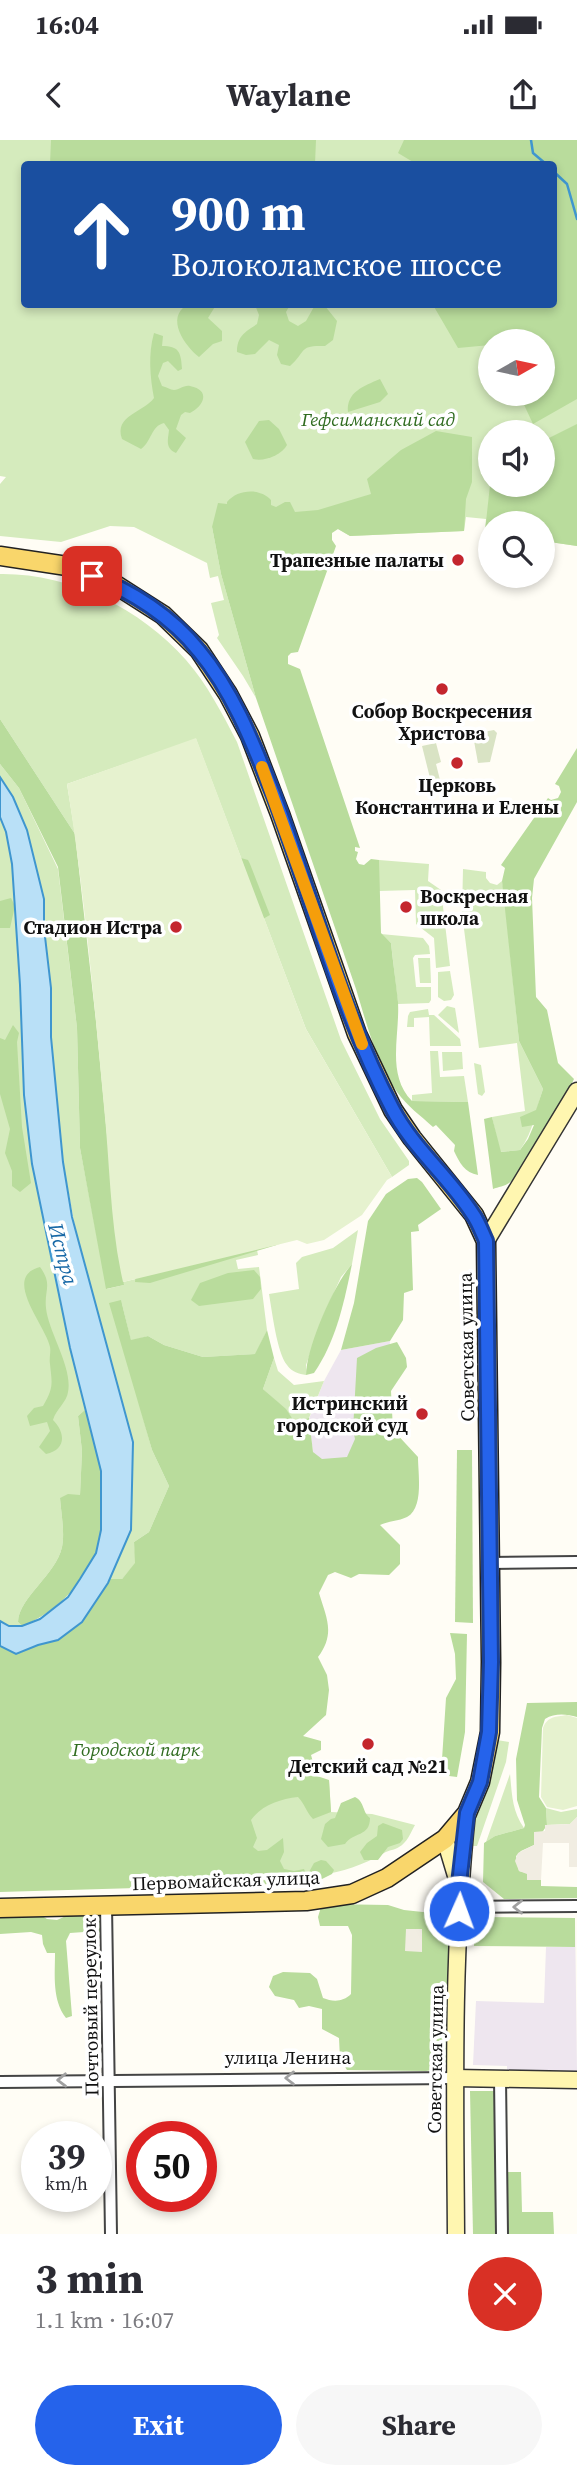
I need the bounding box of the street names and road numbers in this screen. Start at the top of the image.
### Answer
street label: Советская улица [452,1272,480,1422]
street label: Первомайская улица [132,1864,321,1896]
street label: Почтовый переулок [75,1917,105,2096]
street label: Советская улица [421,1984,449,2134]
street label: улица Ленина [225,2044,351,2070]

